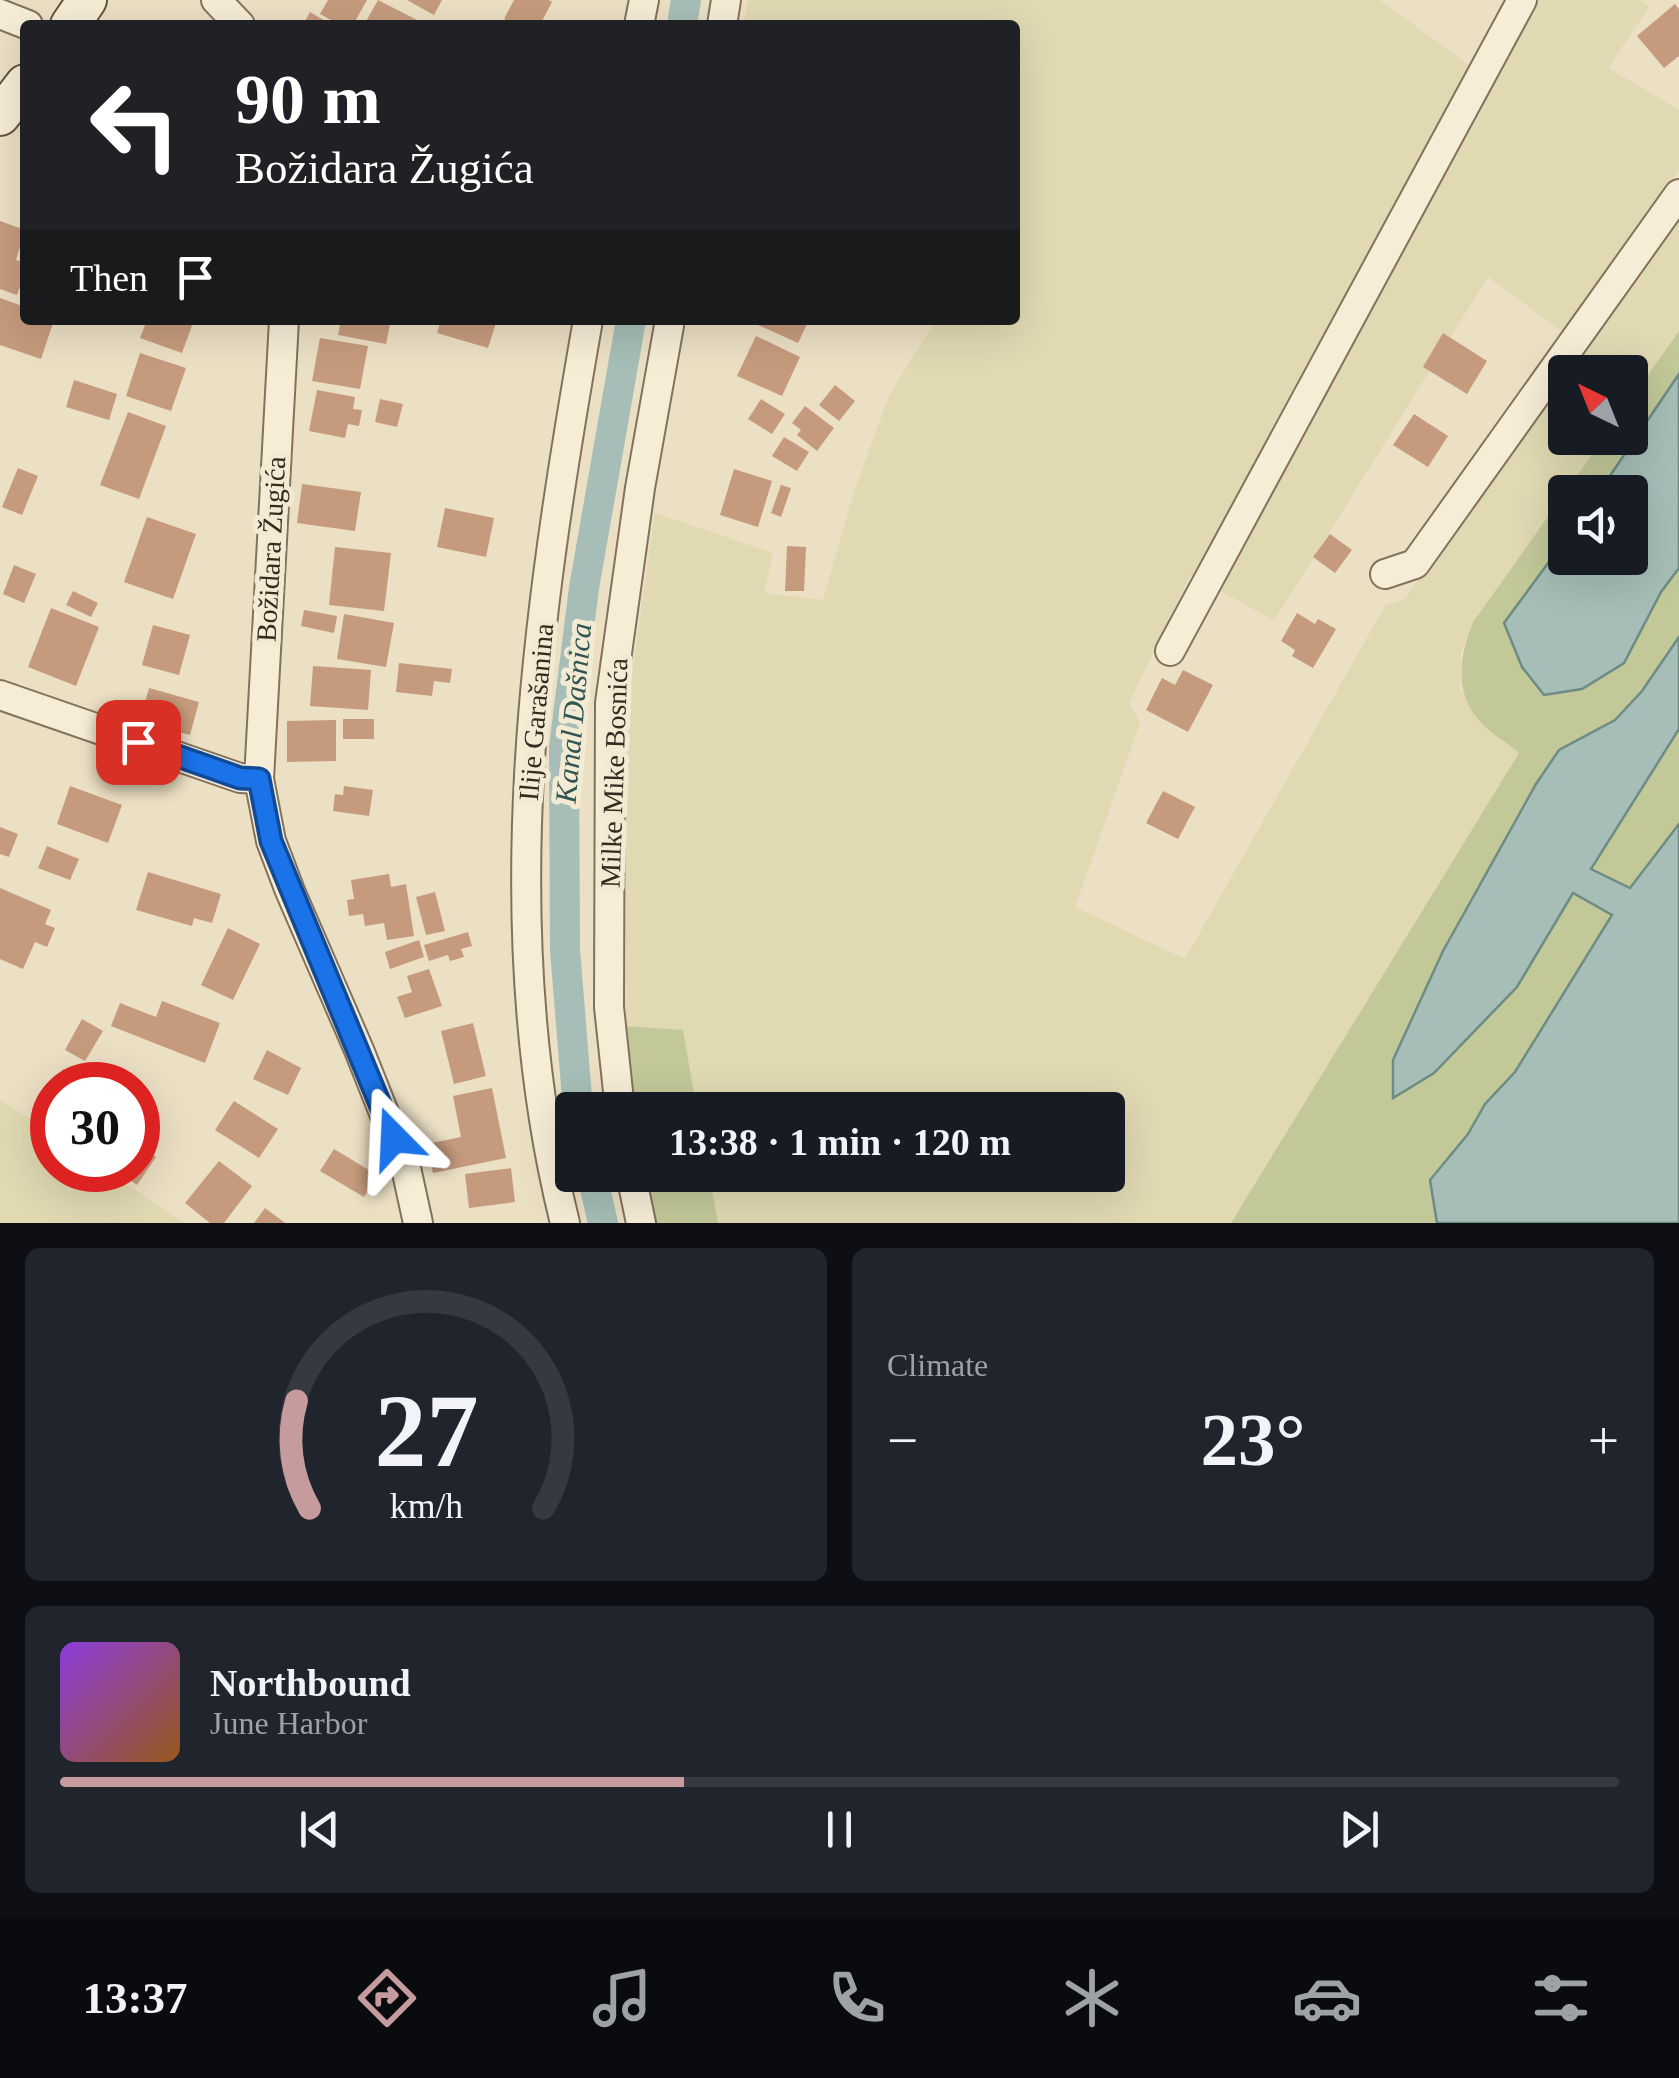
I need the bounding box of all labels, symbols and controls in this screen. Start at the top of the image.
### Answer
icon: left [70,60,200,190]
text: 90 m [235,61,381,138]
text: Božidara Žugića [235,143,534,193]
icon: arrive [168,250,223,305]
text: Then [70,257,148,299]
north arrow [1548,355,1648,455]
map controls [1548,355,1648,575]
street label: Božidara Žugića [251,455,291,643]
button: sound [1548,475,1648,575]
street label: Ilije Garašanina [513,621,559,802]
water label: Kanal Dašnica [549,621,597,806]
street label: Milke Mike Bosnića [594,657,634,889]
pin [96,700,181,785]
icon: arrive [111,715,166,770]
speed limit sign: 30 [30,1062,160,1192]
position arrow [342,1086,446,1190]
text: 13:38 · 1 min · 120 m [669,1121,1011,1163]
text: Climate [887,1347,988,1383]
text: 27 [374,1373,478,1488]
text: 23° [1201,1398,1306,1481]
text: − [887,1410,918,1471]
text: + [1588,1410,1619,1471]
text: km/h [389,1486,463,1526]
text: Northbound [210,1662,411,1704]
text: June Harbor [210,1705,367,1741]
icon: previous [292,1802,347,1857]
icon: pause [812,1802,867,1857]
icon: next [1332,1802,1387,1857]
icon: directions [352,1963,422,2033]
icon: music [587,1963,657,2033]
icon: phone [822,1963,892,2033]
icon: climate [1057,1963,1127,2033]
icon: car [1292,1963,1362,2033]
icon: filters [1526,1963,1596,2033]
text: 13:37 [82,1973,187,2023]

